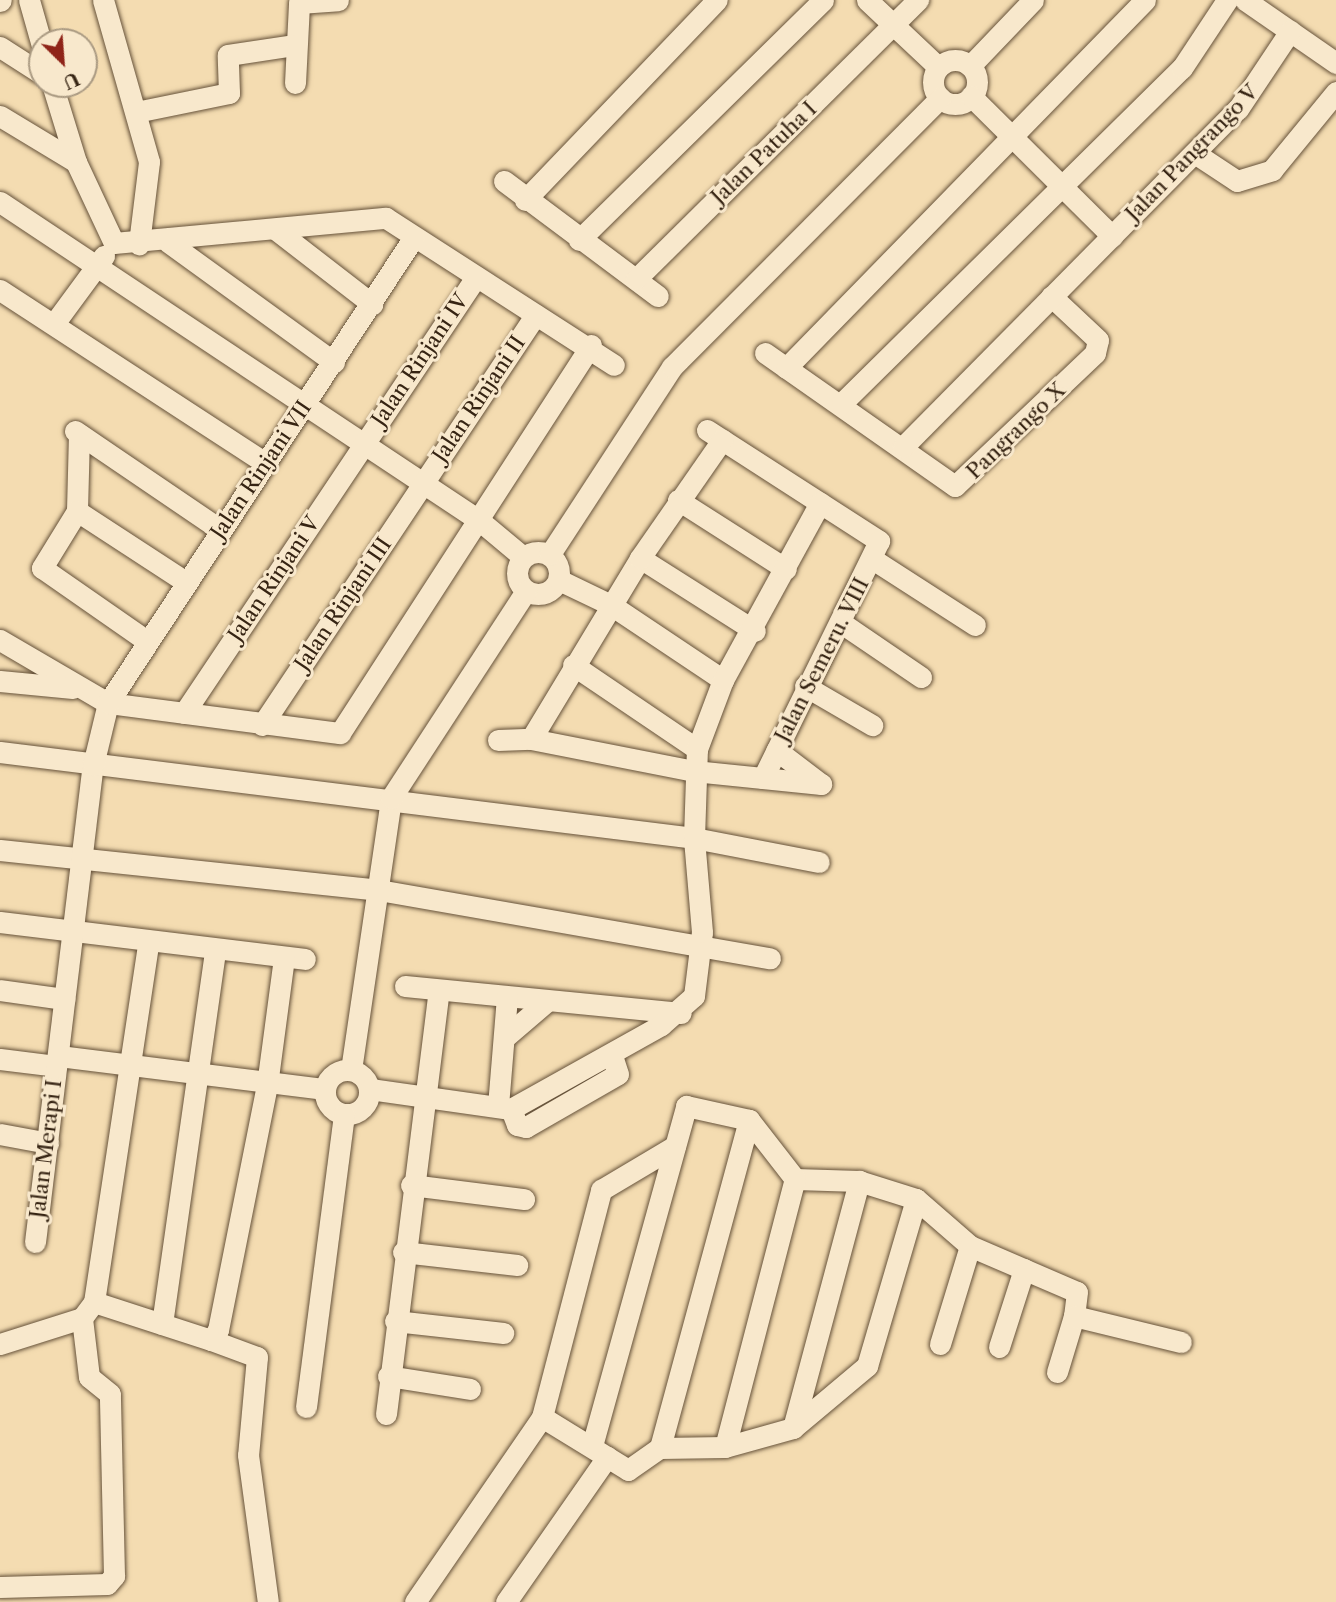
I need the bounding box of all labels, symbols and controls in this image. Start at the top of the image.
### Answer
north arrow [28,28,98,98]
text: U [59,67,83,94]
street label: Jalan Pangrango V [1120,79,1264,227]
street label: Jalan Patuha I [706,96,822,210]
street label: Jalan Rinjani IV [366,289,474,431]
street label: Jalan Rinjani II [427,331,531,467]
street label: Pangrango X [961,378,1071,484]
street label: Jalan Rinjani VII [205,396,317,544]
street label: Jalan Rinjani V [223,511,325,647]
street label: Jalan Rinjani III [289,533,397,675]
street label: Jalan Semeru. VIII [770,573,874,747]
street label: Jalan Merapi I [25,1078,67,1220]

